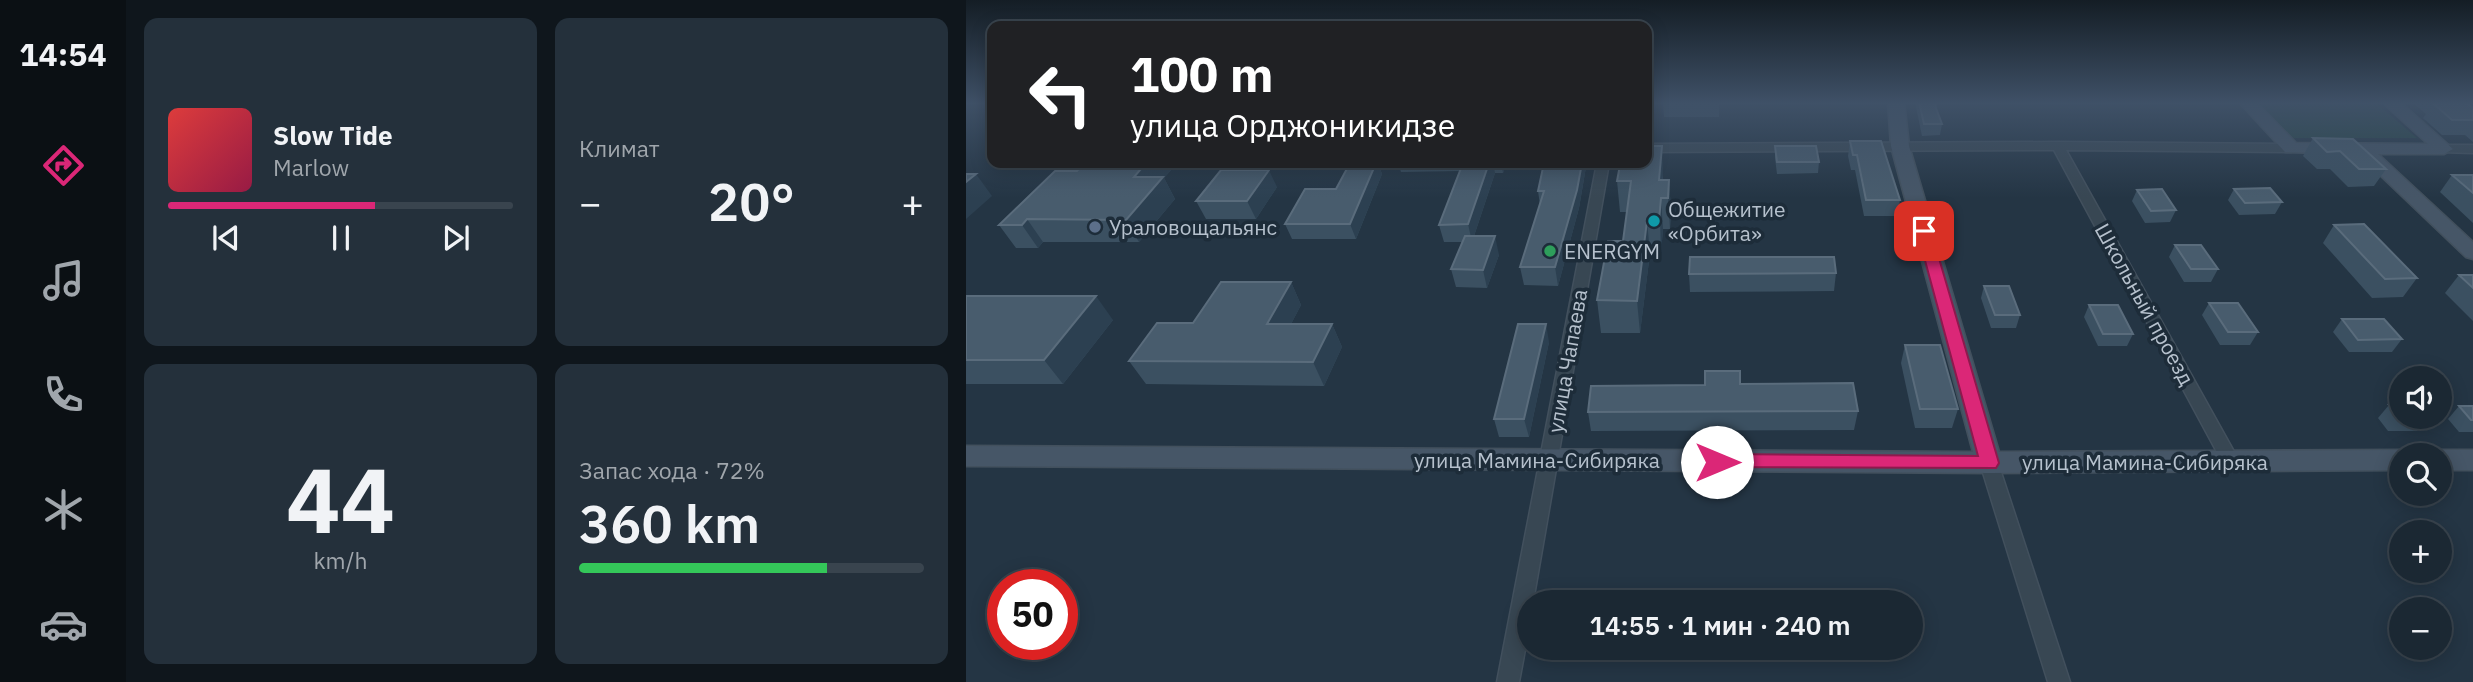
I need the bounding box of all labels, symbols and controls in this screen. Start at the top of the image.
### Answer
text: 14:54 [19,33,107,75]
text: 100 m [1130,42,1274,105]
icon: left [1015,49,1106,140]
text: улица Орджоникидзе [1130,104,1455,146]
text: Slow Tide [273,118,393,152]
text: Климат [579,133,660,163]
icon: directions [39,141,88,190]
text: Marlow [273,152,349,182]
text: 20° [708,168,795,235]
text: − [579,178,602,227]
text: + [901,178,924,227]
place label: Общежитие «Орбита» [1668,195,1786,247]
pin [1894,201,1954,261]
icon: arrive [1905,212,1943,250]
place label: Ураловощальянс [1109,213,1277,241]
marker: Общежитие «Орбита» [1646,213,1662,229]
street label: Школьный проезд [2089,218,2201,390]
icon: previous [207,219,245,257]
icon: pause [322,219,360,257]
icon: next [437,219,475,257]
marker: Ураловощальянс [1087,219,1103,235]
place label: ENERGYM [1564,237,1660,265]
marker: ENERGYM [1542,243,1558,259]
icon: music [39,256,88,305]
street label: улица Чапаева [1541,287,1593,435]
map controls [2389,366,2452,660]
button: sound [2389,366,2452,429]
icon: phone [39,370,88,419]
position arrow [1680,425,1754,499]
text: 44 [286,440,395,558]
button: search [2389,443,2452,506]
street label: улица Мамина-Сибиряка [1414,446,1660,474]
street label: улица Мамина-Сибиряка [2022,448,2268,476]
text: Запас хода · 72% [579,455,765,485]
icon: climate [39,485,88,534]
text: 360 km [579,490,760,557]
button: + [2389,520,2452,583]
text: km/h [313,545,368,575]
speed limit sign: 50 [987,569,1078,660]
button: − [2389,597,2452,660]
icon: car [39,600,88,649]
text: 14:55 · 1 мин · 240 m [1589,608,1851,642]

